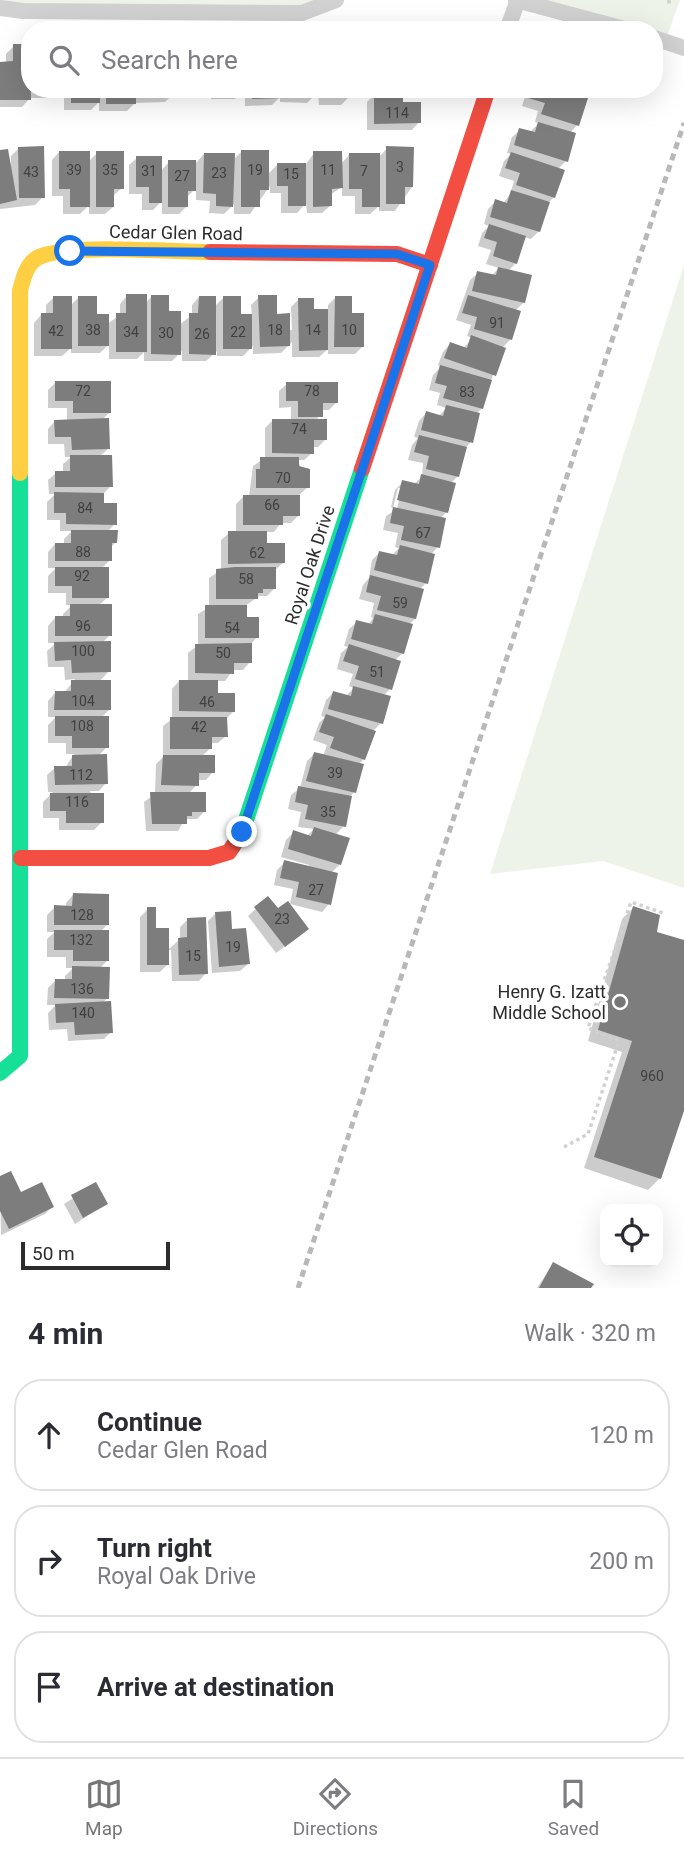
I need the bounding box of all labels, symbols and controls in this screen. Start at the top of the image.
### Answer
search box [21,21,663,98]
icon: search [45,41,83,79]
text: Search here [101,45,238,75]
house number: 114 [385,105,409,121]
house number: 3 [396,159,404,175]
house number: 39 [66,162,82,178]
house number: 35 [102,162,118,178]
house number: 19 [247,162,263,178]
house number: 11 [320,162,336,178]
house number: 31 [141,163,157,179]
house number: 7 [360,163,368,179]
house number: 43 [23,164,39,180]
house number: 23 [211,165,227,181]
house number: 15 [283,166,299,182]
house number: 27 [174,168,190,184]
street label: Cedar Glen Road [109,221,243,244]
route start [54,235,85,266]
house number: 91 [489,315,505,331]
house number: 38 [85,322,101,338]
house number: 18 [267,322,283,338]
house number: 14 [305,322,321,338]
house number: 10 [341,322,357,338]
house number: 42 [48,323,64,339]
house number: 34 [123,324,139,340]
house number: 22 [230,324,246,340]
house number: 30 [158,325,174,341]
house number: 26 [194,326,210,342]
house number: 72 [75,383,91,399]
house number: 78 [304,383,320,399]
house number: 83 [459,384,475,400]
house number: 74 [291,421,307,437]
house number: 70 [275,470,291,486]
house number: 66 [264,497,280,513]
house number: 84 [77,500,93,516]
street label: Royal Oak Drive [280,502,339,627]
house number: 67 [415,525,431,541]
house number: 88 [75,544,91,560]
house number: 62 [249,545,265,561]
house number: 92 [74,568,90,584]
house number: 58 [238,571,254,587]
house number: 59 [392,595,408,611]
house number: 96 [75,618,91,634]
house number: 54 [224,620,240,636]
house number: 100 [71,643,95,659]
house number: 50 [215,645,231,661]
house number: 51 [369,664,385,680]
house number: 104 [71,693,95,709]
house number: 46 [199,694,215,710]
house number: 108 [70,718,94,734]
house number: 42 [191,719,207,735]
house number: 39 [327,765,343,781]
house number: 112 [69,767,93,783]
house number: 116 [65,794,89,810]
house number: 35 [320,804,336,820]
route end [226,816,257,847]
house number: 27 [308,882,324,898]
house number: 128 [70,907,94,923]
house number: 23 [274,911,290,927]
house number: 132 [69,932,93,948]
house number: 19 [225,939,241,955]
house number: 15 [185,948,201,964]
house number: 136 [70,981,94,997]
place label: Henry G. Izatt Middle School [492,981,606,1023]
marker: Henry G. Izatt Middle School [612,994,628,1010]
house number: 140 [71,1005,95,1021]
house number: 960 [640,1068,664,1084]
map controls [600,1204,663,1267]
button: locate [600,1204,663,1267]
scale bar [21,1239,170,1271]
text: 50 m [32,1242,75,1265]
text: 4 min [28,1316,103,1351]
text: Walk · 320 m [524,1320,656,1347]
text: Continue [97,1407,202,1437]
icon: ahead [30,1416,68,1454]
text: 120 m [589,1422,654,1449]
text: Cedar Glen Road [97,1437,268,1464]
text: Turn right [97,1533,212,1563]
icon: right [30,1542,68,1580]
text: 200 m [589,1548,654,1575]
text: Royal Oak Drive [97,1563,256,1590]
icon: arrive [30,1668,68,1706]
text: Arrive at destination [97,1672,334,1702]
tab: Map [85,1775,123,1840]
tab: Directions [293,1775,378,1840]
tab: Saved [548,1775,599,1840]

